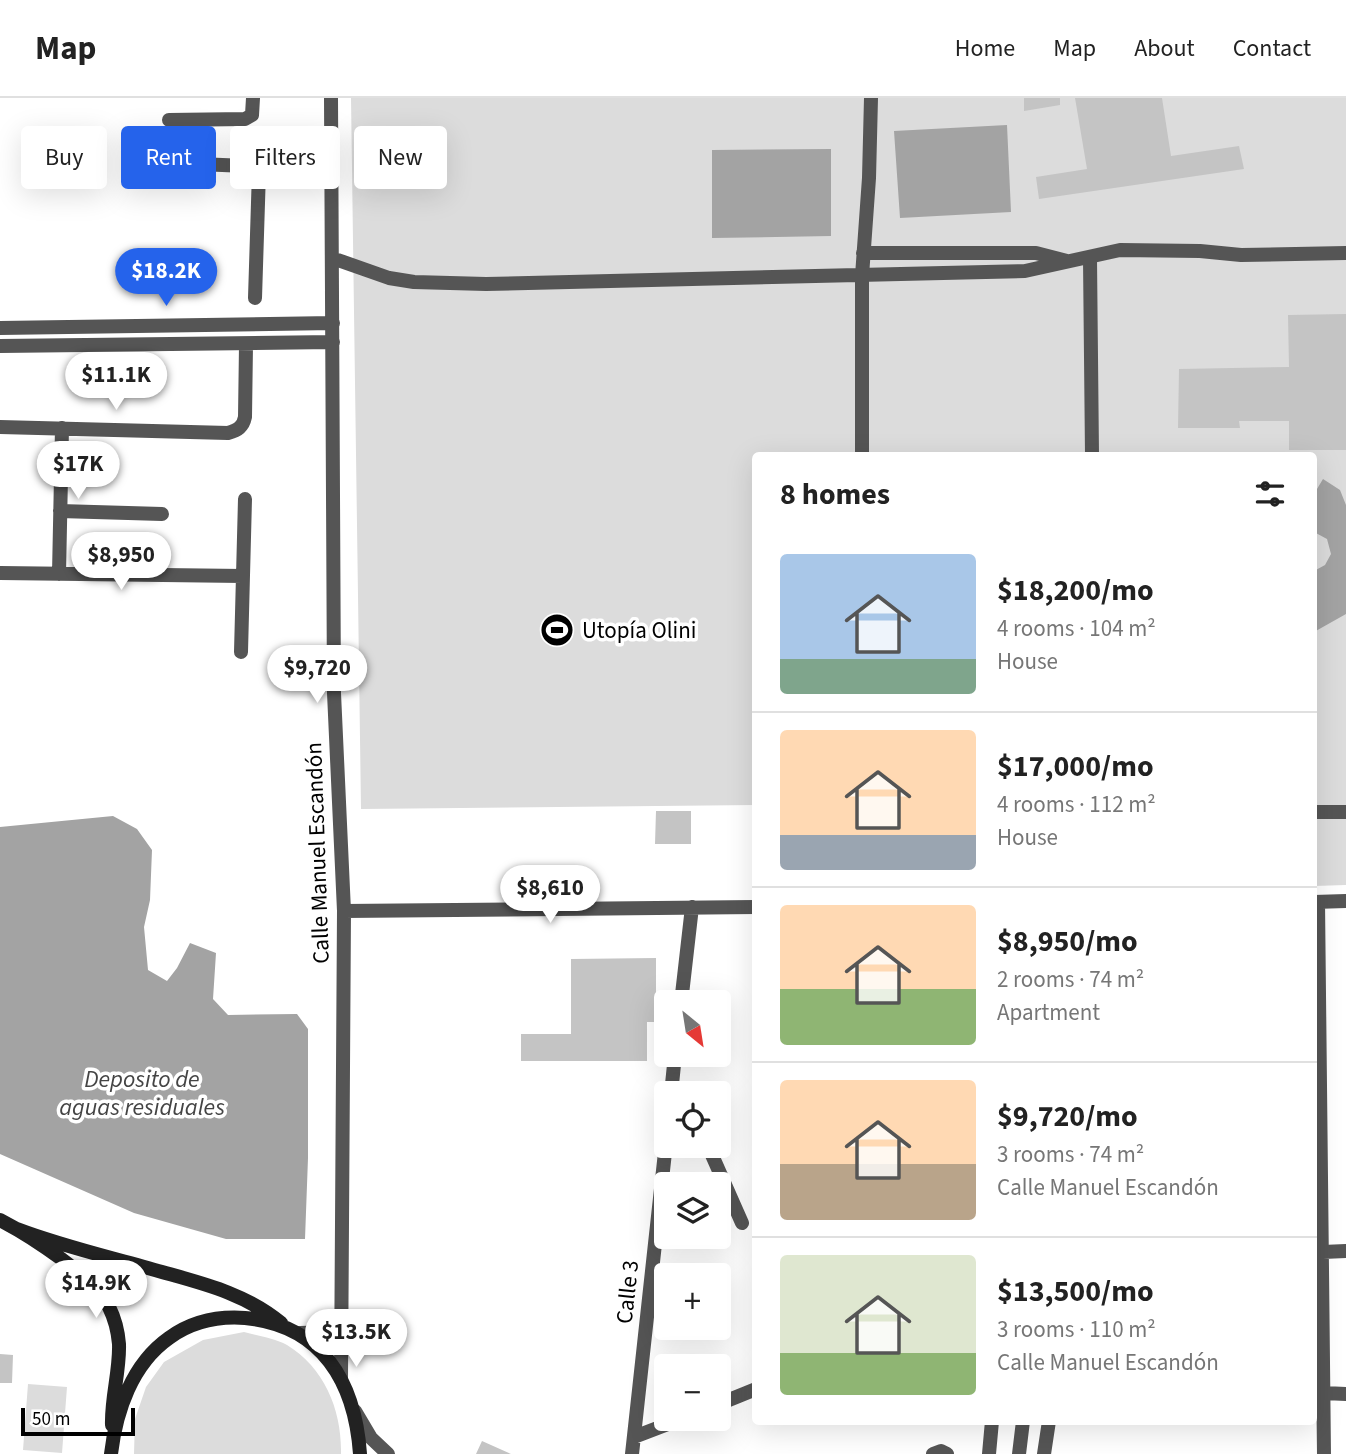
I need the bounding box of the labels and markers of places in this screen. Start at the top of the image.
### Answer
pin: $18.2K [109,248,223,308]
pin: $11.1K [59,352,173,412]
pin: $17K [37,442,119,501]
pin: $8,950 [64,532,178,592]
sports icon: Utopía Olini [538,611,576,649]
place label: Utopía Olini [582,614,696,647]
pin: $9,720 [260,646,374,705]
pin: $8,610 [493,866,607,925]
pin: $14.9K [39,1260,153,1320]
pin: $13.5K [299,1310,413,1369]

